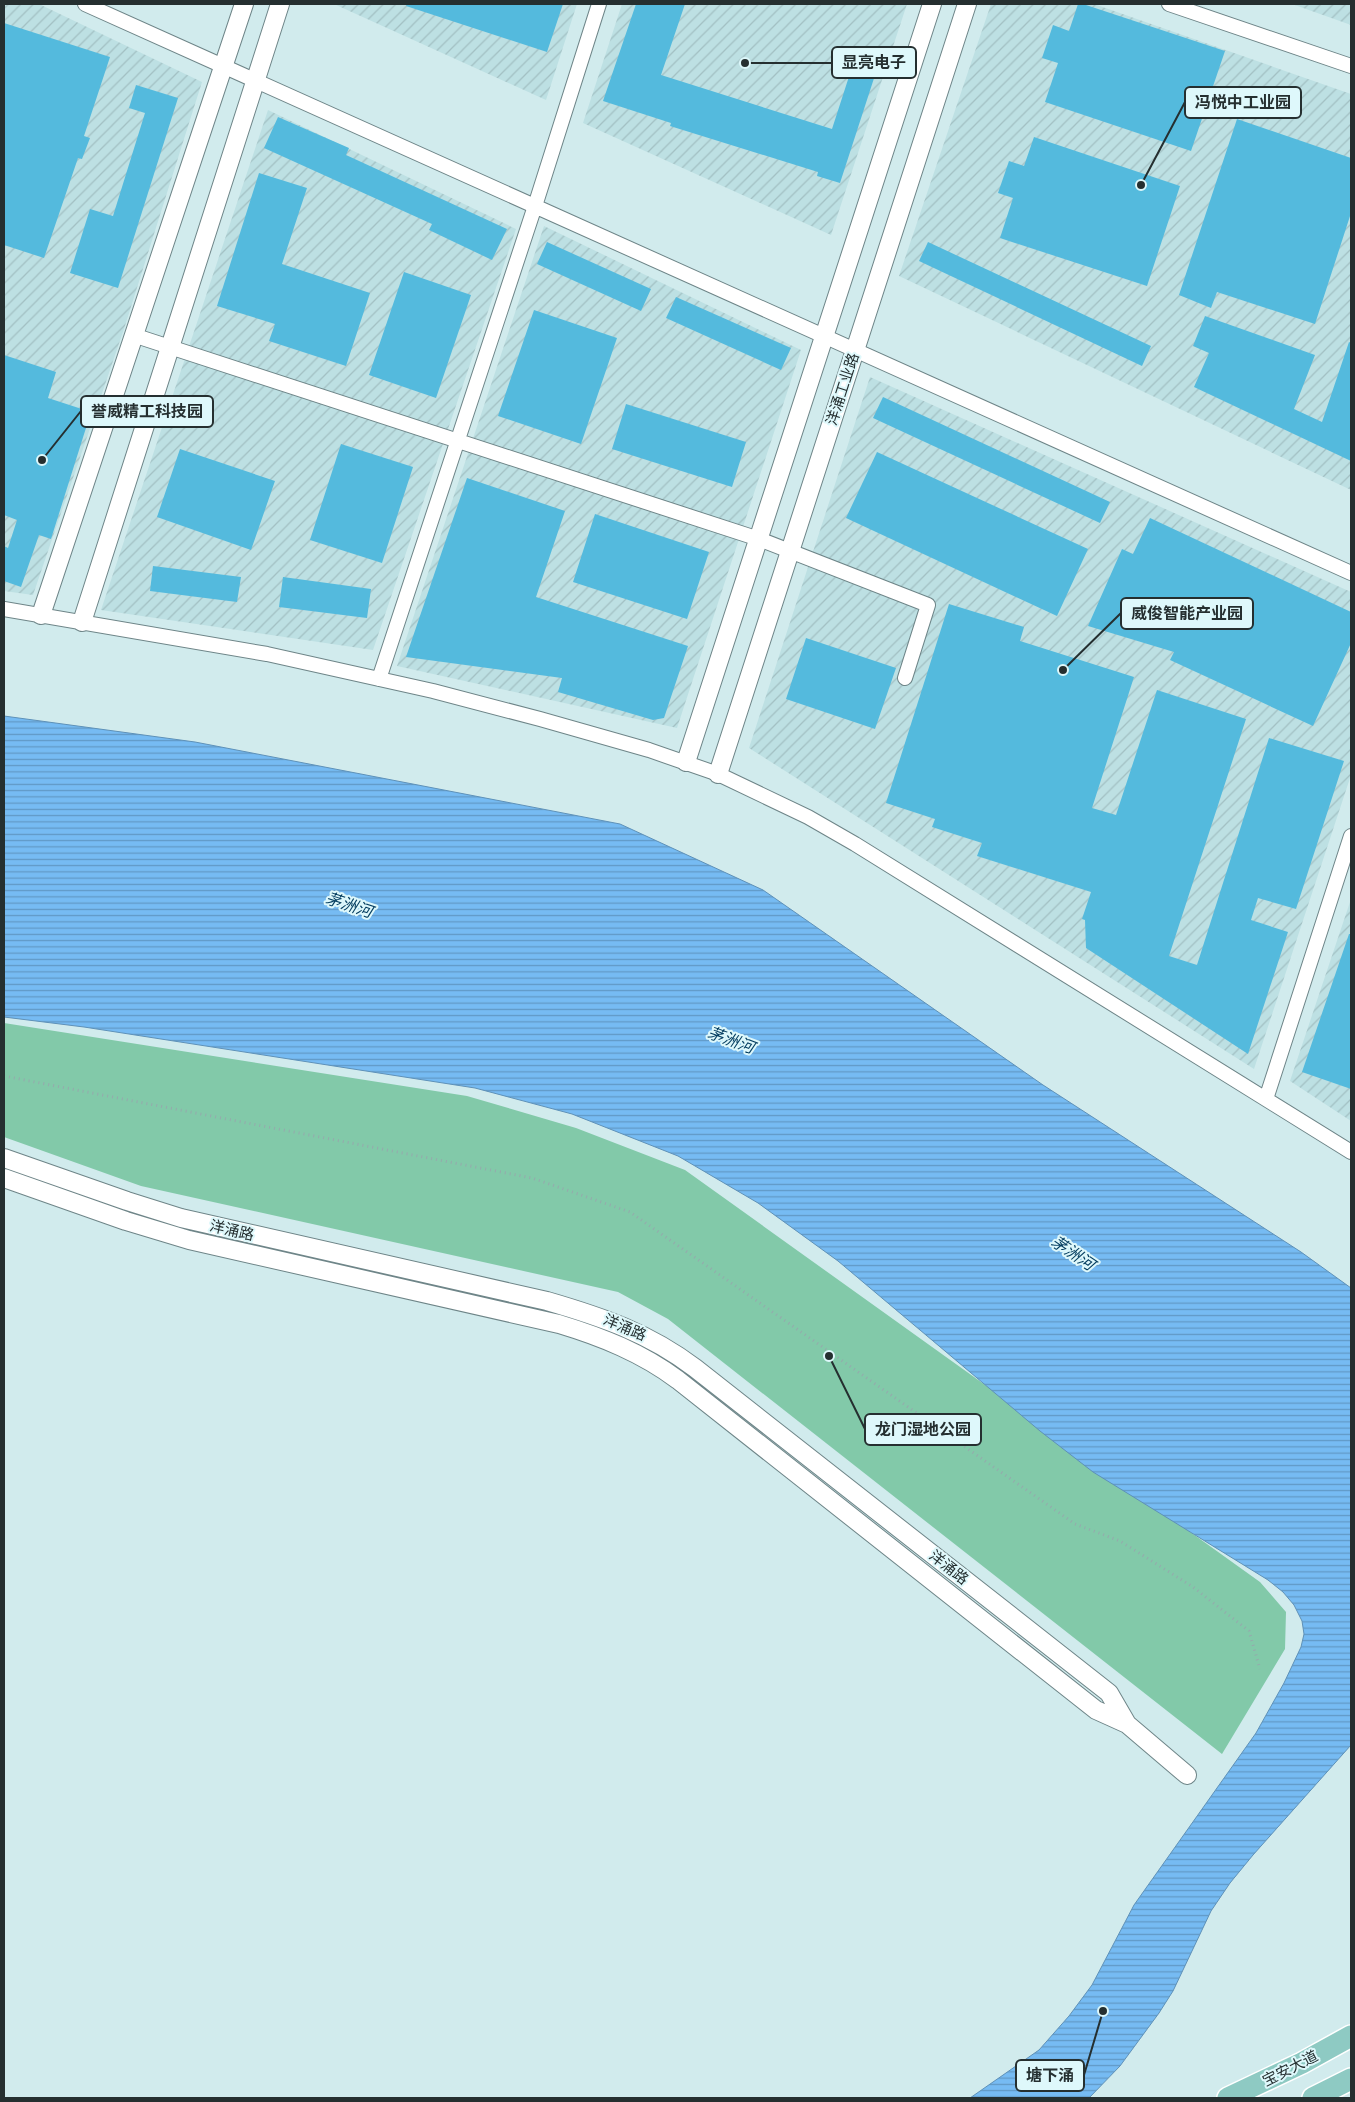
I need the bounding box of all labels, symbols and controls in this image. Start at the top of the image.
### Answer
callout: 显亮电子 [832,47,916,78]
text: 显亮电子 [842,53,906,72]
callout: 冯悦中工业园 [1185,87,1301,118]
text: 冯悦中工业园 [1195,93,1291,112]
street label: 洋涌工业路 [821,350,863,428]
callout: 誉威精工科技园 [81,396,213,427]
text: 誉威精工科技园 [91,402,203,421]
callout: 威俊智能产业园 [1121,598,1253,629]
text: 威俊智能产业园 [1131,604,1243,623]
water label: 茅洲河 [323,889,378,922]
water label: 茅洲河 [705,1023,760,1058]
street label: 洋涌路 [208,1216,256,1244]
water label: 茅洲河 [1048,1232,1101,1276]
street label: 洋涌路 [601,1309,649,1345]
callout: 龙门湿地公园 [865,1414,981,1445]
text: 龙门湿地公园 [875,1420,971,1439]
street label: 洋涌路 [925,1546,973,1588]
street label: 宝安大道 [1259,2046,1321,2090]
callout: 塘下涌 [1016,2060,1084,2091]
text: 塘下涌 [1026,2066,1074,2085]

